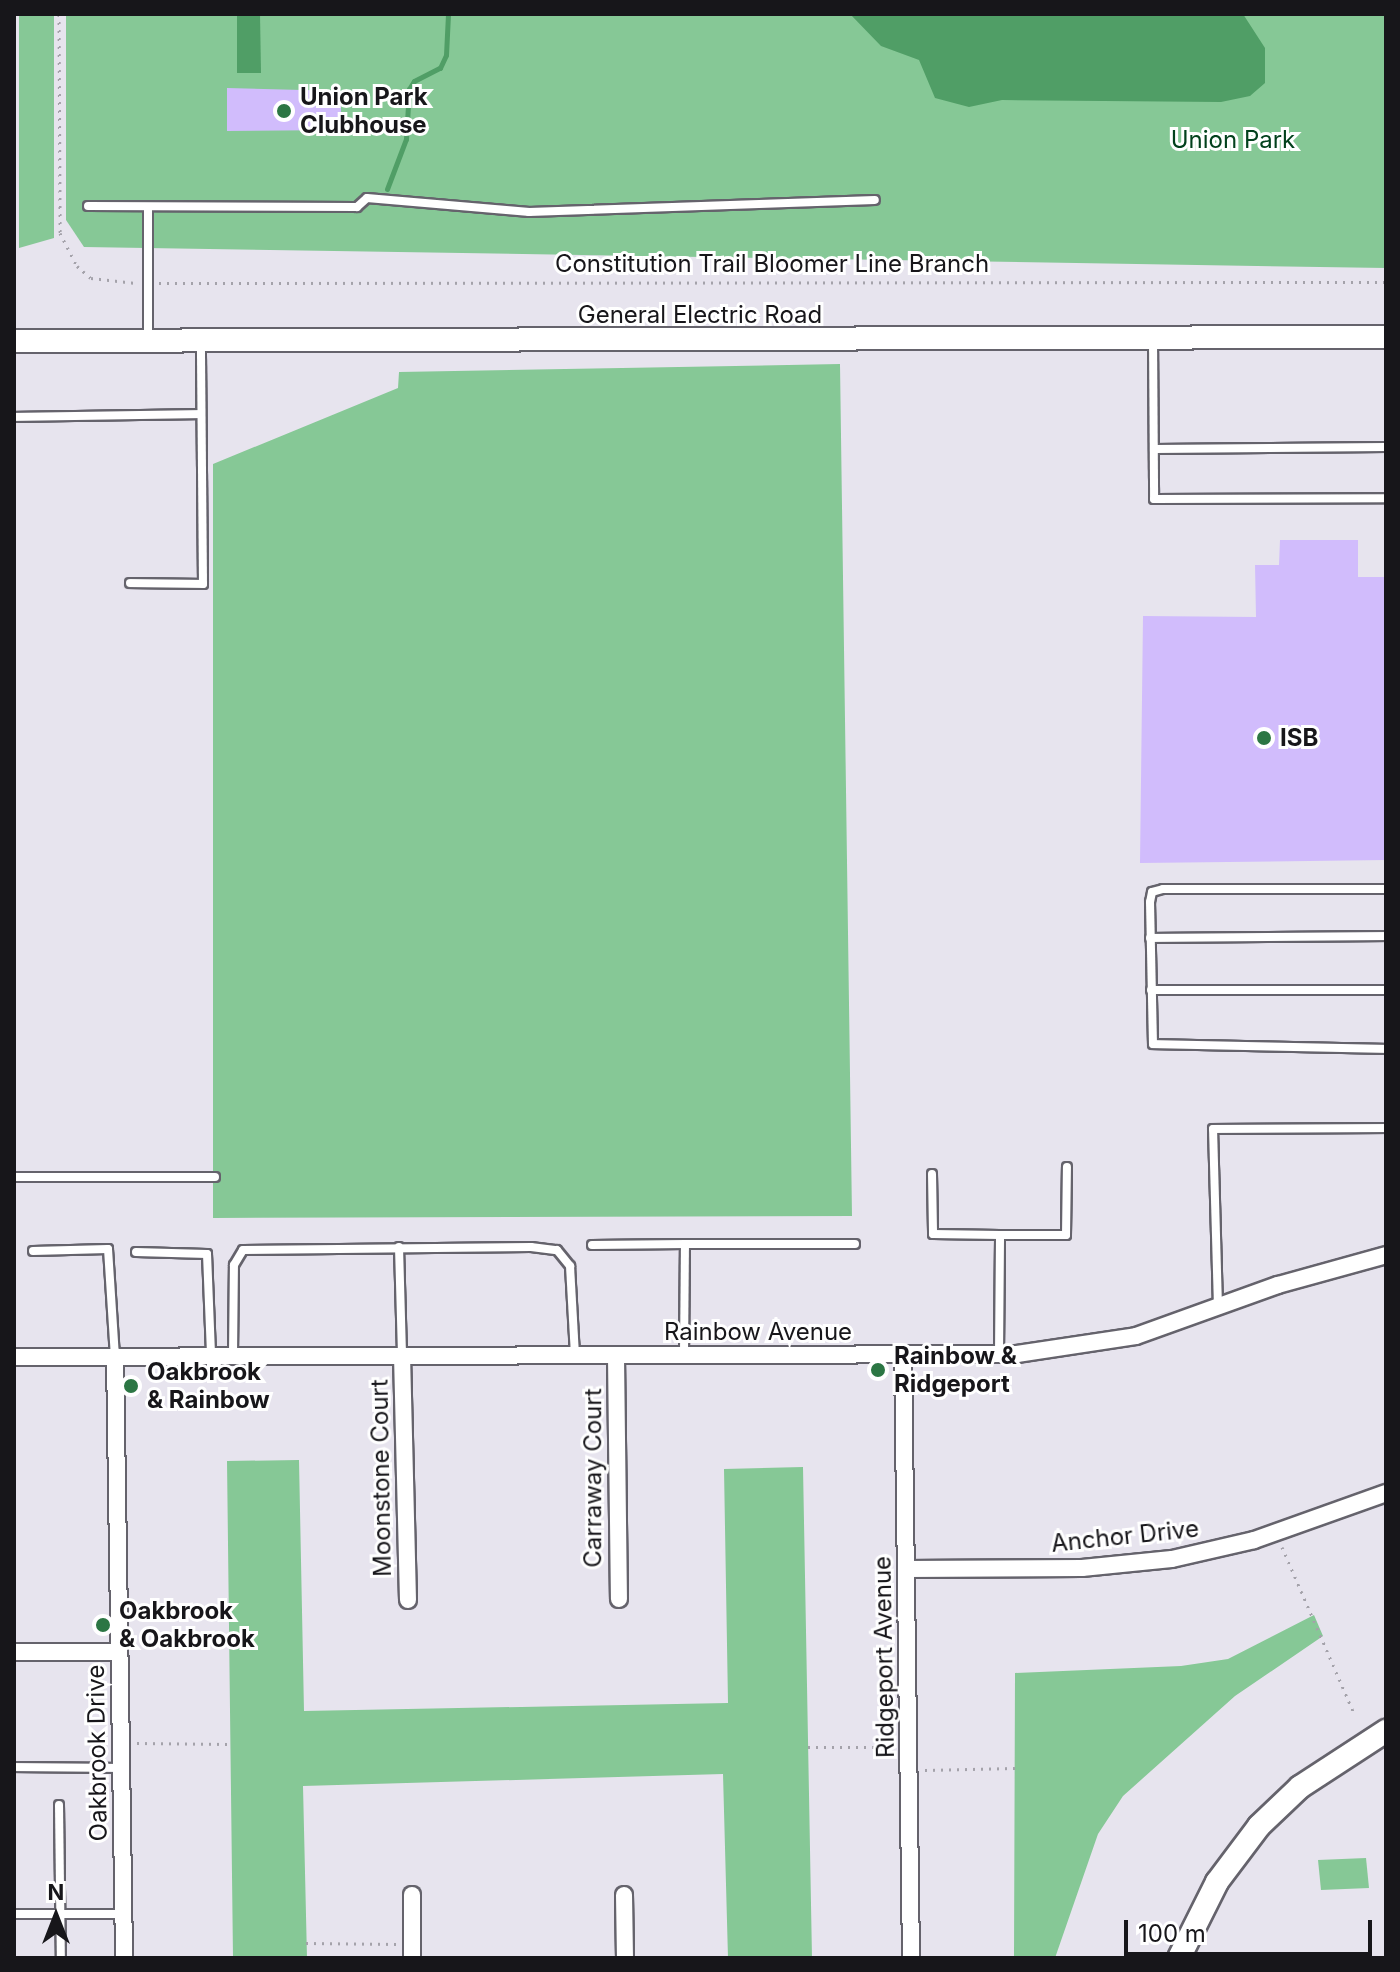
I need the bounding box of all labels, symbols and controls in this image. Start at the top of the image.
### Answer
place label: Union Park Clubhouse [300,83,428,139]
marker: Union Park Clubhouse [275,102,293,120]
park label: Union Park [1171,126,1295,154]
street label: Constitution Trail Bloomer Line Branch [555,250,989,278]
street label: General Electric Road [578,301,822,329]
place label: ISB [1280,724,1318,752]
marker: ISB [1255,729,1273,747]
street label: Rainbow Avenue [664,1318,852,1346]
place label: Rainbow & Ridgeport [894,1342,1017,1398]
place label: Oakbrook & Rainbow [147,1358,270,1414]
marker: Rainbow & Ridgeport [869,1361,887,1379]
marker: Oakbrook & Rainbow [122,1377,140,1395]
street label: Moonstone Court [365,1379,397,1577]
street label: Carraway Court [579,1388,607,1568]
street label: Anchor Drive [1050,1514,1200,1558]
street label: Ridgeport Avenue [868,1556,900,1758]
place label: Oakbrook & Oakbrook [119,1597,255,1653]
marker: Oakbrook & Oakbrook [94,1616,112,1634]
street label: Oakbrook Drive [81,1664,113,1842]
north arrow [16,1876,96,1956]
text: N [48,1879,64,1905]
scale bar [1128,1904,1376,1954]
text: 100 m [1138,1919,1206,1948]

